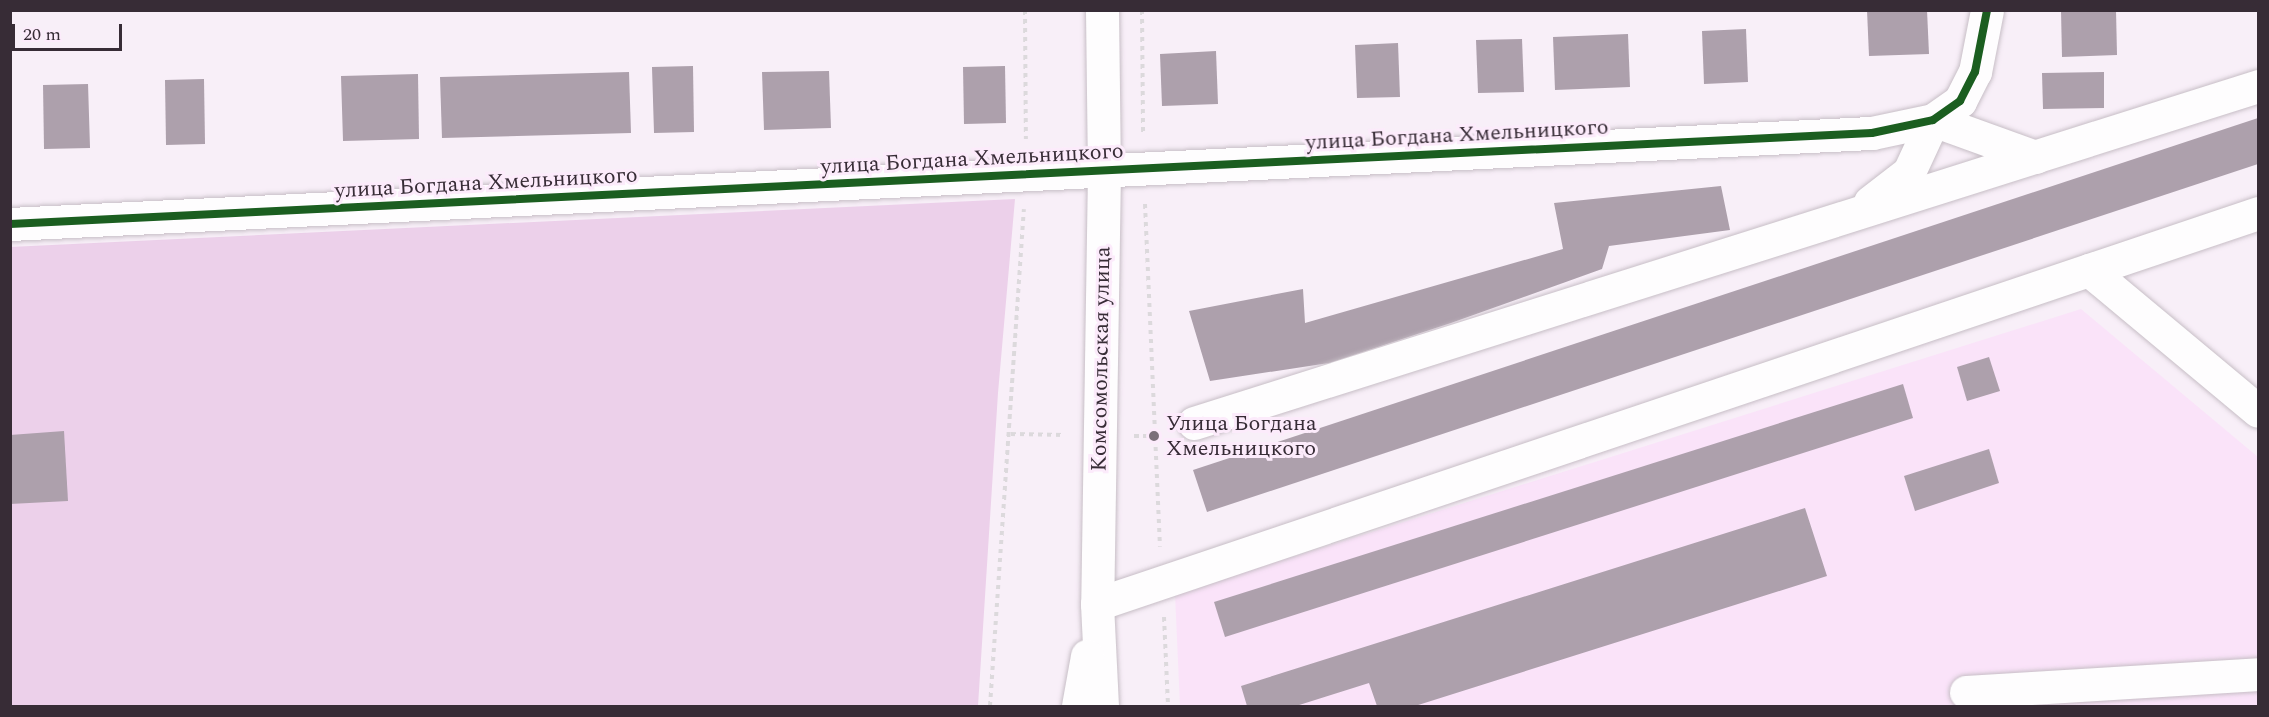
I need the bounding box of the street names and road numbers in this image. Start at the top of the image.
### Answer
street label: улица Богдана Хмельницкого [1305,114,1609,156]
street label: улица Богдана Хмельницкого [820,138,1124,180]
street label: улица Богдана Хмельницкого [334,162,638,204]
street label: Комсомольская улица [1086,246,1116,472]

